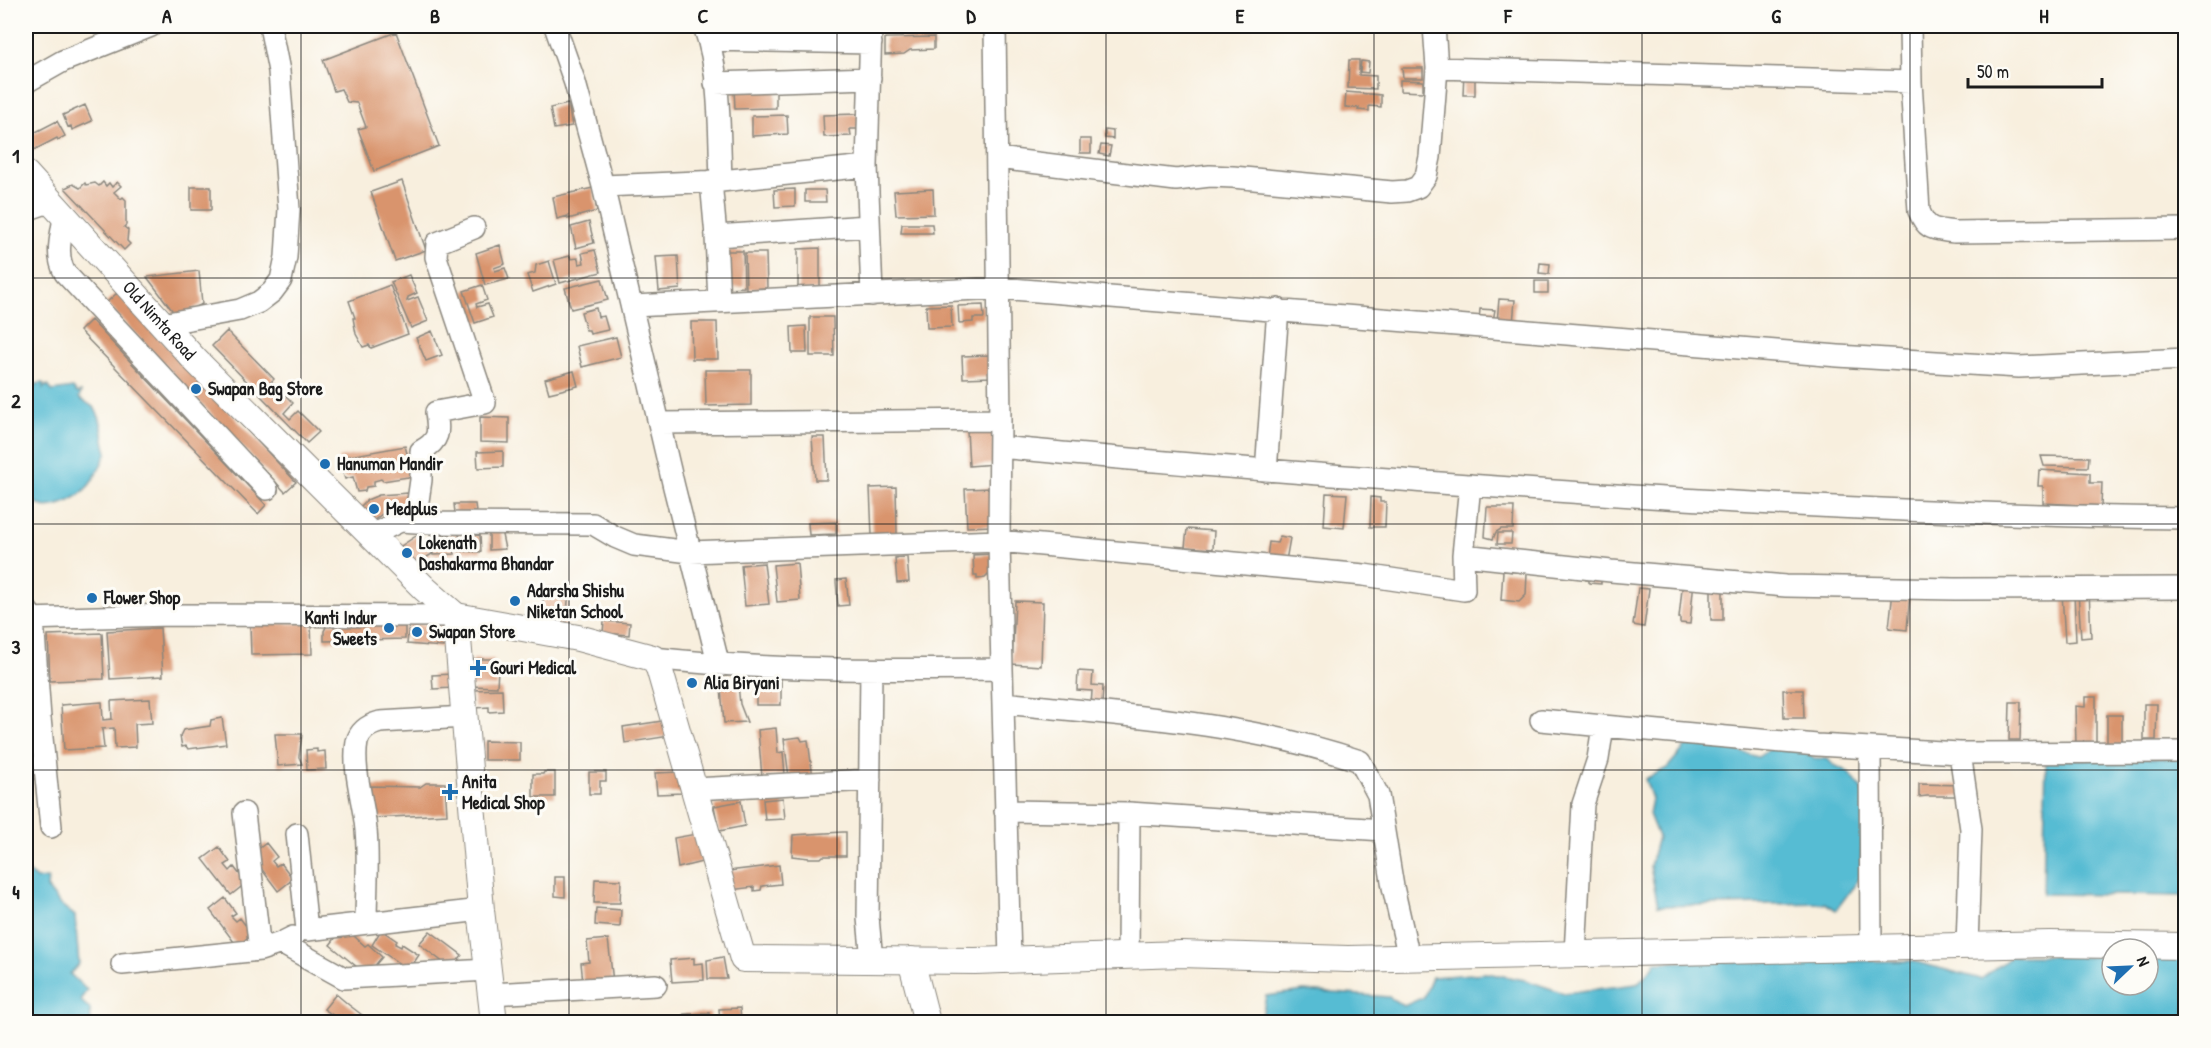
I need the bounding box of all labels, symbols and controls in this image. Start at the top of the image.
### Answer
text: A [162,2,172,29]
text: B [430,2,440,29]
text: C [698,2,709,29]
text: D [966,2,976,29]
text: E [1236,2,1245,29]
text: F [1503,2,1513,29]
text: G [1771,2,1781,29]
text: H [2039,2,2049,29]
scale bar [1968,51,2102,89]
text: 50 m [1977,59,2009,84]
text: 1 [12,142,20,169]
street label: Old Nimta Road [117,275,202,365]
place label: Swapan Bag Store [208,376,324,402]
marker: Swapan Bag Store [189,382,203,396]
text: 2 [11,387,21,414]
place label: Hanuman Mandir [337,451,443,476]
marker: Hanuman Mandir [318,457,332,471]
place label: Medplus [386,496,438,522]
marker: Medplus [367,502,381,516]
place label: Lokenath Dashakarma Bhandar [419,530,554,576]
marker: Lokenath Dashakarma Bhandar [400,546,414,560]
place label: Adarsha Shishu Niketan School [527,578,625,624]
place label: Flower Shop [103,585,180,611]
marker: Flower Shop [85,591,99,605]
marker: Adarsha Shishu Niketan School [508,594,522,608]
place label: Kanti Indur Sweets [305,605,377,651]
place label: Swapan Store [429,619,516,645]
marker: Kanti Indur Sweets [382,621,396,635]
marker: Swapan Store [410,625,424,639]
text: 3 [12,633,21,660]
place label: Gouri Medical [490,655,577,680]
marker: Gouri Medical [471,661,485,675]
place label: Alia Biryani [704,670,780,696]
marker: Alia Biryani [685,676,699,690]
place label: Anita Medical Shop [462,769,545,816]
marker: Anita Medical Shop [443,785,457,799]
text: 4 [12,878,20,905]
north arrow [2100,937,2160,997]
text: N [2132,953,2156,970]

